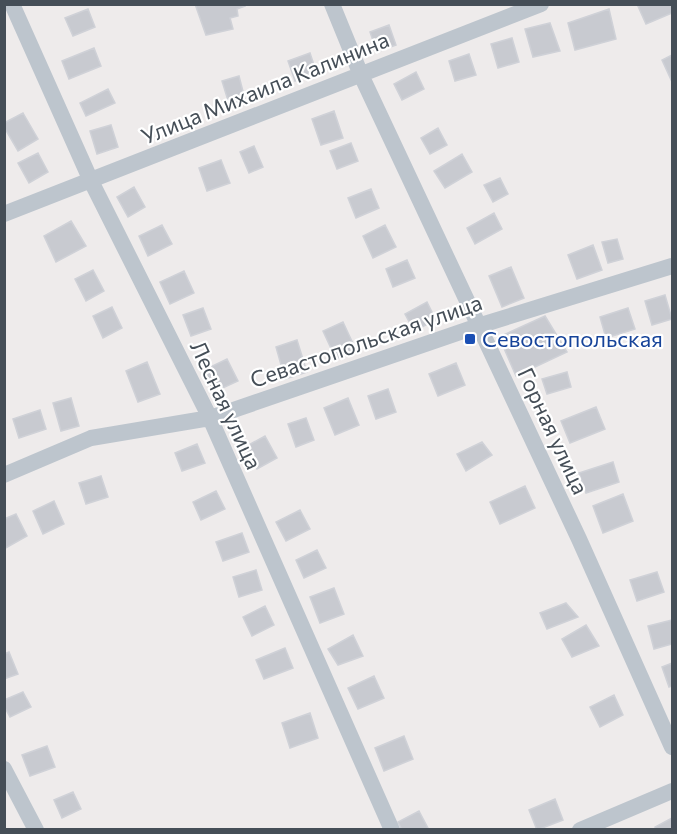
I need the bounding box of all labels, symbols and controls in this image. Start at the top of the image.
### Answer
street label: Улица Михаила Калинина [137,25,393,150]
street label: Севастопольская улица [246,288,485,393]
place label: Севостопольская [482,325,663,352]
marker: Севостопольская [463,332,477,346]
street label: Лесная улица [185,336,268,473]
street label: Горная улица [512,363,595,498]

